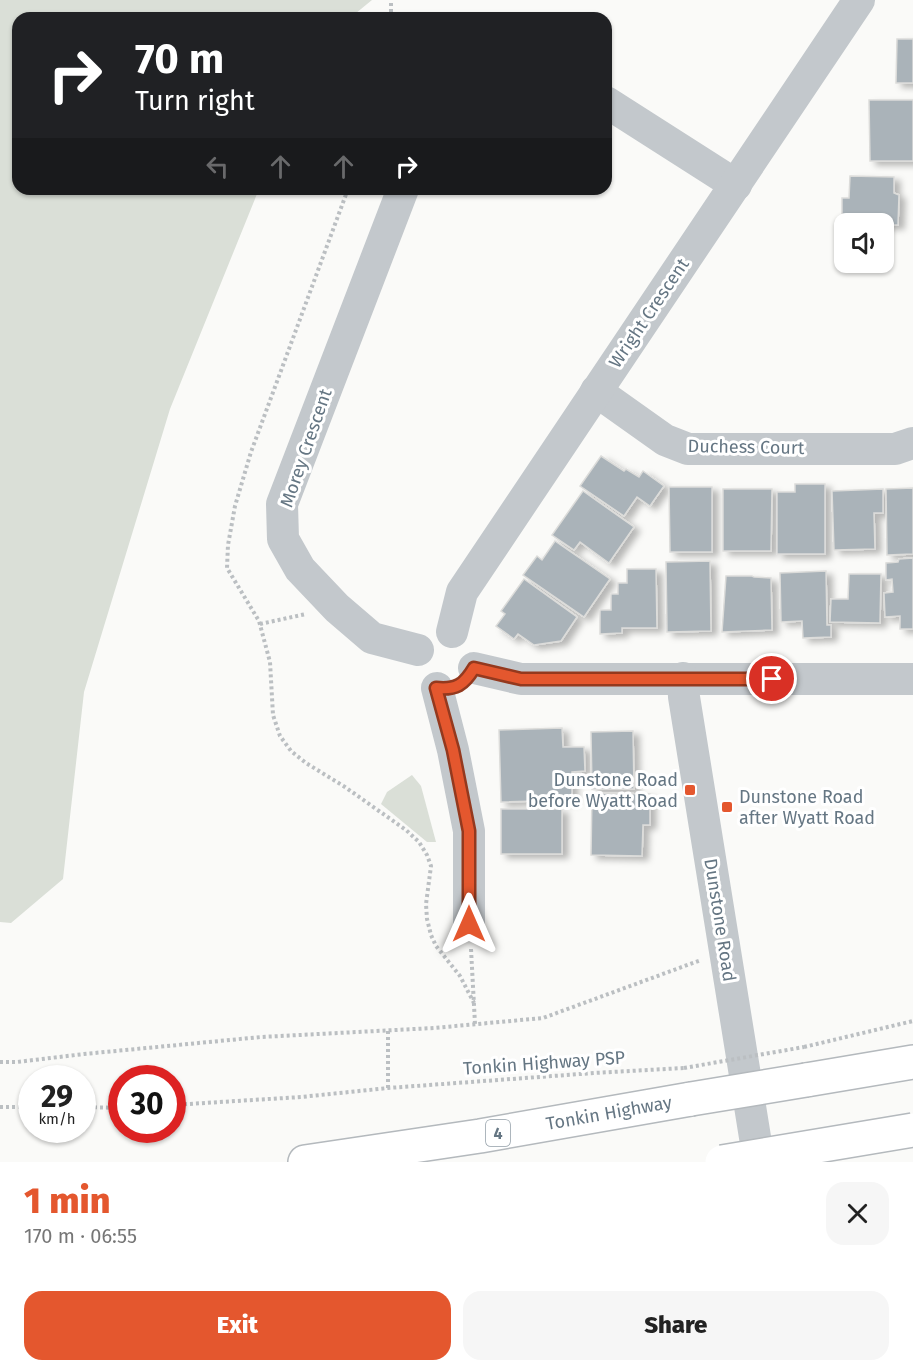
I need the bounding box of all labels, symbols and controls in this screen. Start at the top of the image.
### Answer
text: 70 m [135,34,224,84]
icon: right [36,36,114,114]
text: Turn right [135,85,255,117]
icon: left [201,150,234,183]
icon: ahead [264,150,297,183]
icon: ahead [327,150,360,183]
icon: right [390,150,423,183]
map controls [834,213,894,273]
button: sound [834,213,894,273]
street label: Wright Crescent [604,254,694,372]
street label: Morey Crescent [275,385,337,510]
street label: Duchess Court [688,435,805,459]
pin [746,653,797,704]
icon: arrive [755,662,788,695]
place label: Dunstone Road before Wyatt Road [528,769,678,812]
marker: Dunstone Road before Wyatt Road [683,783,697,797]
place label: Dunstone Road after Wyatt Road [739,786,875,829]
marker: Dunstone Road after Wyatt Road [720,800,734,814]
street label: Dunstone Road [699,857,741,983]
position arrow [437,892,501,956]
street label: Tonkin Highway PSP [462,1046,626,1080]
speed limit sign: 30 [108,1065,186,1143]
text: 29 [41,1079,73,1115]
street label: Tonkin Highway [544,1091,674,1135]
text: km/h [38,1110,76,1128]
road number: 4 [486,1120,510,1146]
text: 1 min [24,1179,110,1223]
button: close [826,1182,889,1245]
text: 170 m · 06:55 [24,1224,137,1248]
button: Exit [24,1291,451,1360]
button: Share [463,1291,889,1360]

